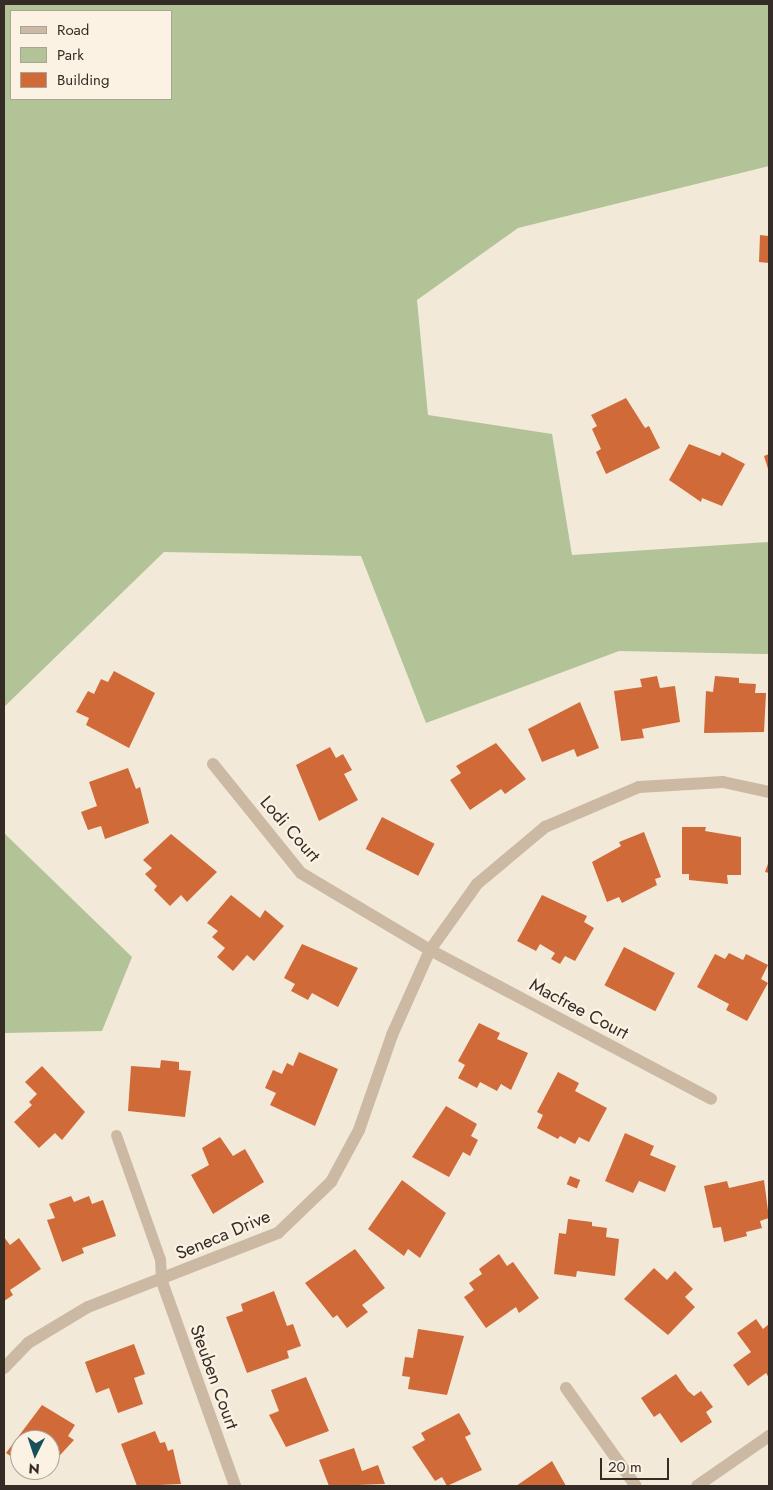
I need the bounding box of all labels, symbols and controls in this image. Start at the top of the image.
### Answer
legend [10,10,172,100]
text: Road [57,19,89,41]
text: Park [57,44,84,66]
text: Building [57,69,109,91]
street label: Lodi Court [255,792,325,866]
street label: Macfree Court [526,974,632,1044]
street label: Seneca Drive [173,1205,273,1265]
street label: Steuben Court [185,1322,243,1432]
north arrow [10,1430,60,1480]
scale bar [603,1448,672,1480]
text: 20 m [608,1456,642,1478]
text: N [28,1459,40,1479]

